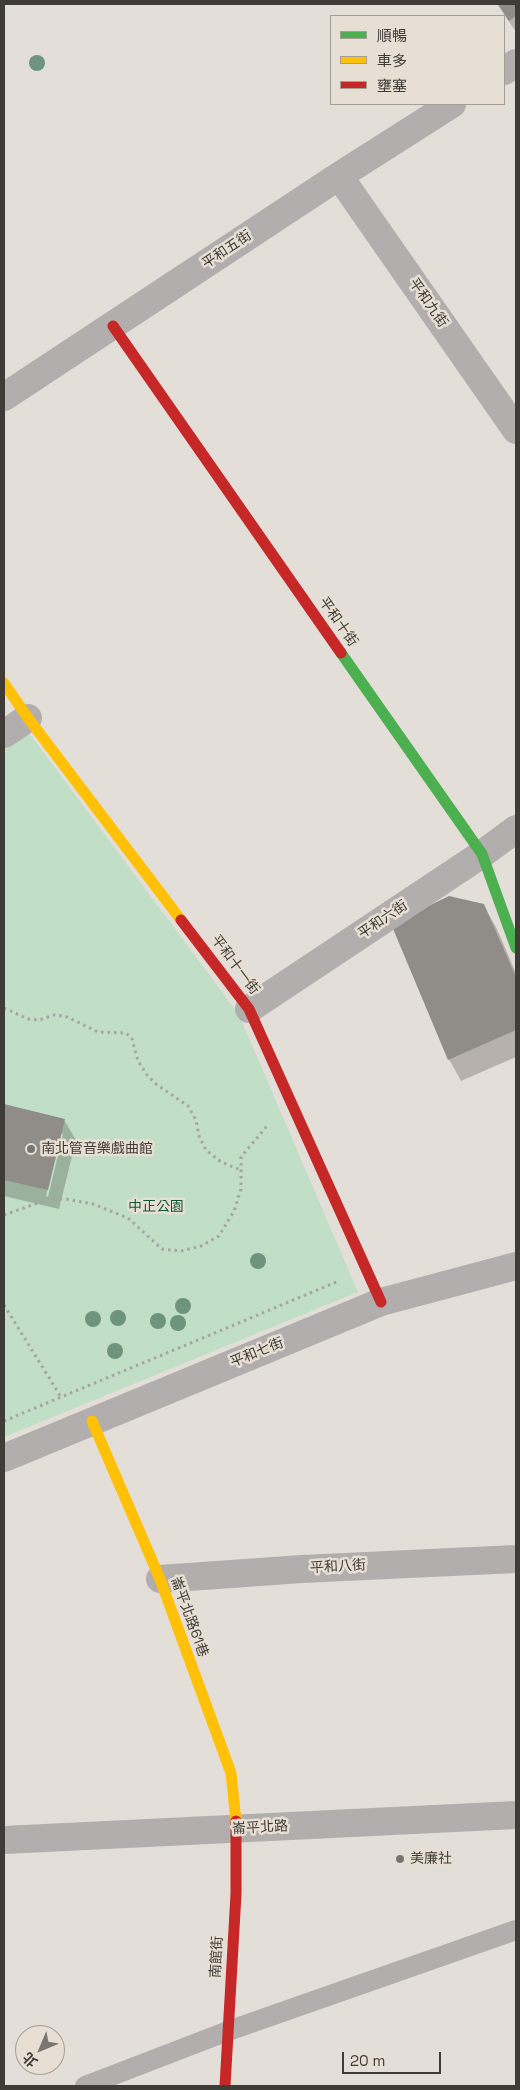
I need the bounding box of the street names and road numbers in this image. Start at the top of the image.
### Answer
street label: 平和五街 [199,227,255,273]
street label: 平和九街 [405,275,451,331]
street label: 平和十街 [315,594,361,650]
street label: 平和六街 [355,897,411,943]
street label: 平和十一街 [207,932,263,998]
street label: 平和七街 [228,1335,286,1371]
street label: 平和八街 [310,1557,366,1577]
street label: 崙平北路61巷 [167,1574,211,1660]
street label: 崙平北路 [232,1818,288,1838]
street label: 南館街 [208,1936,226,1978]

